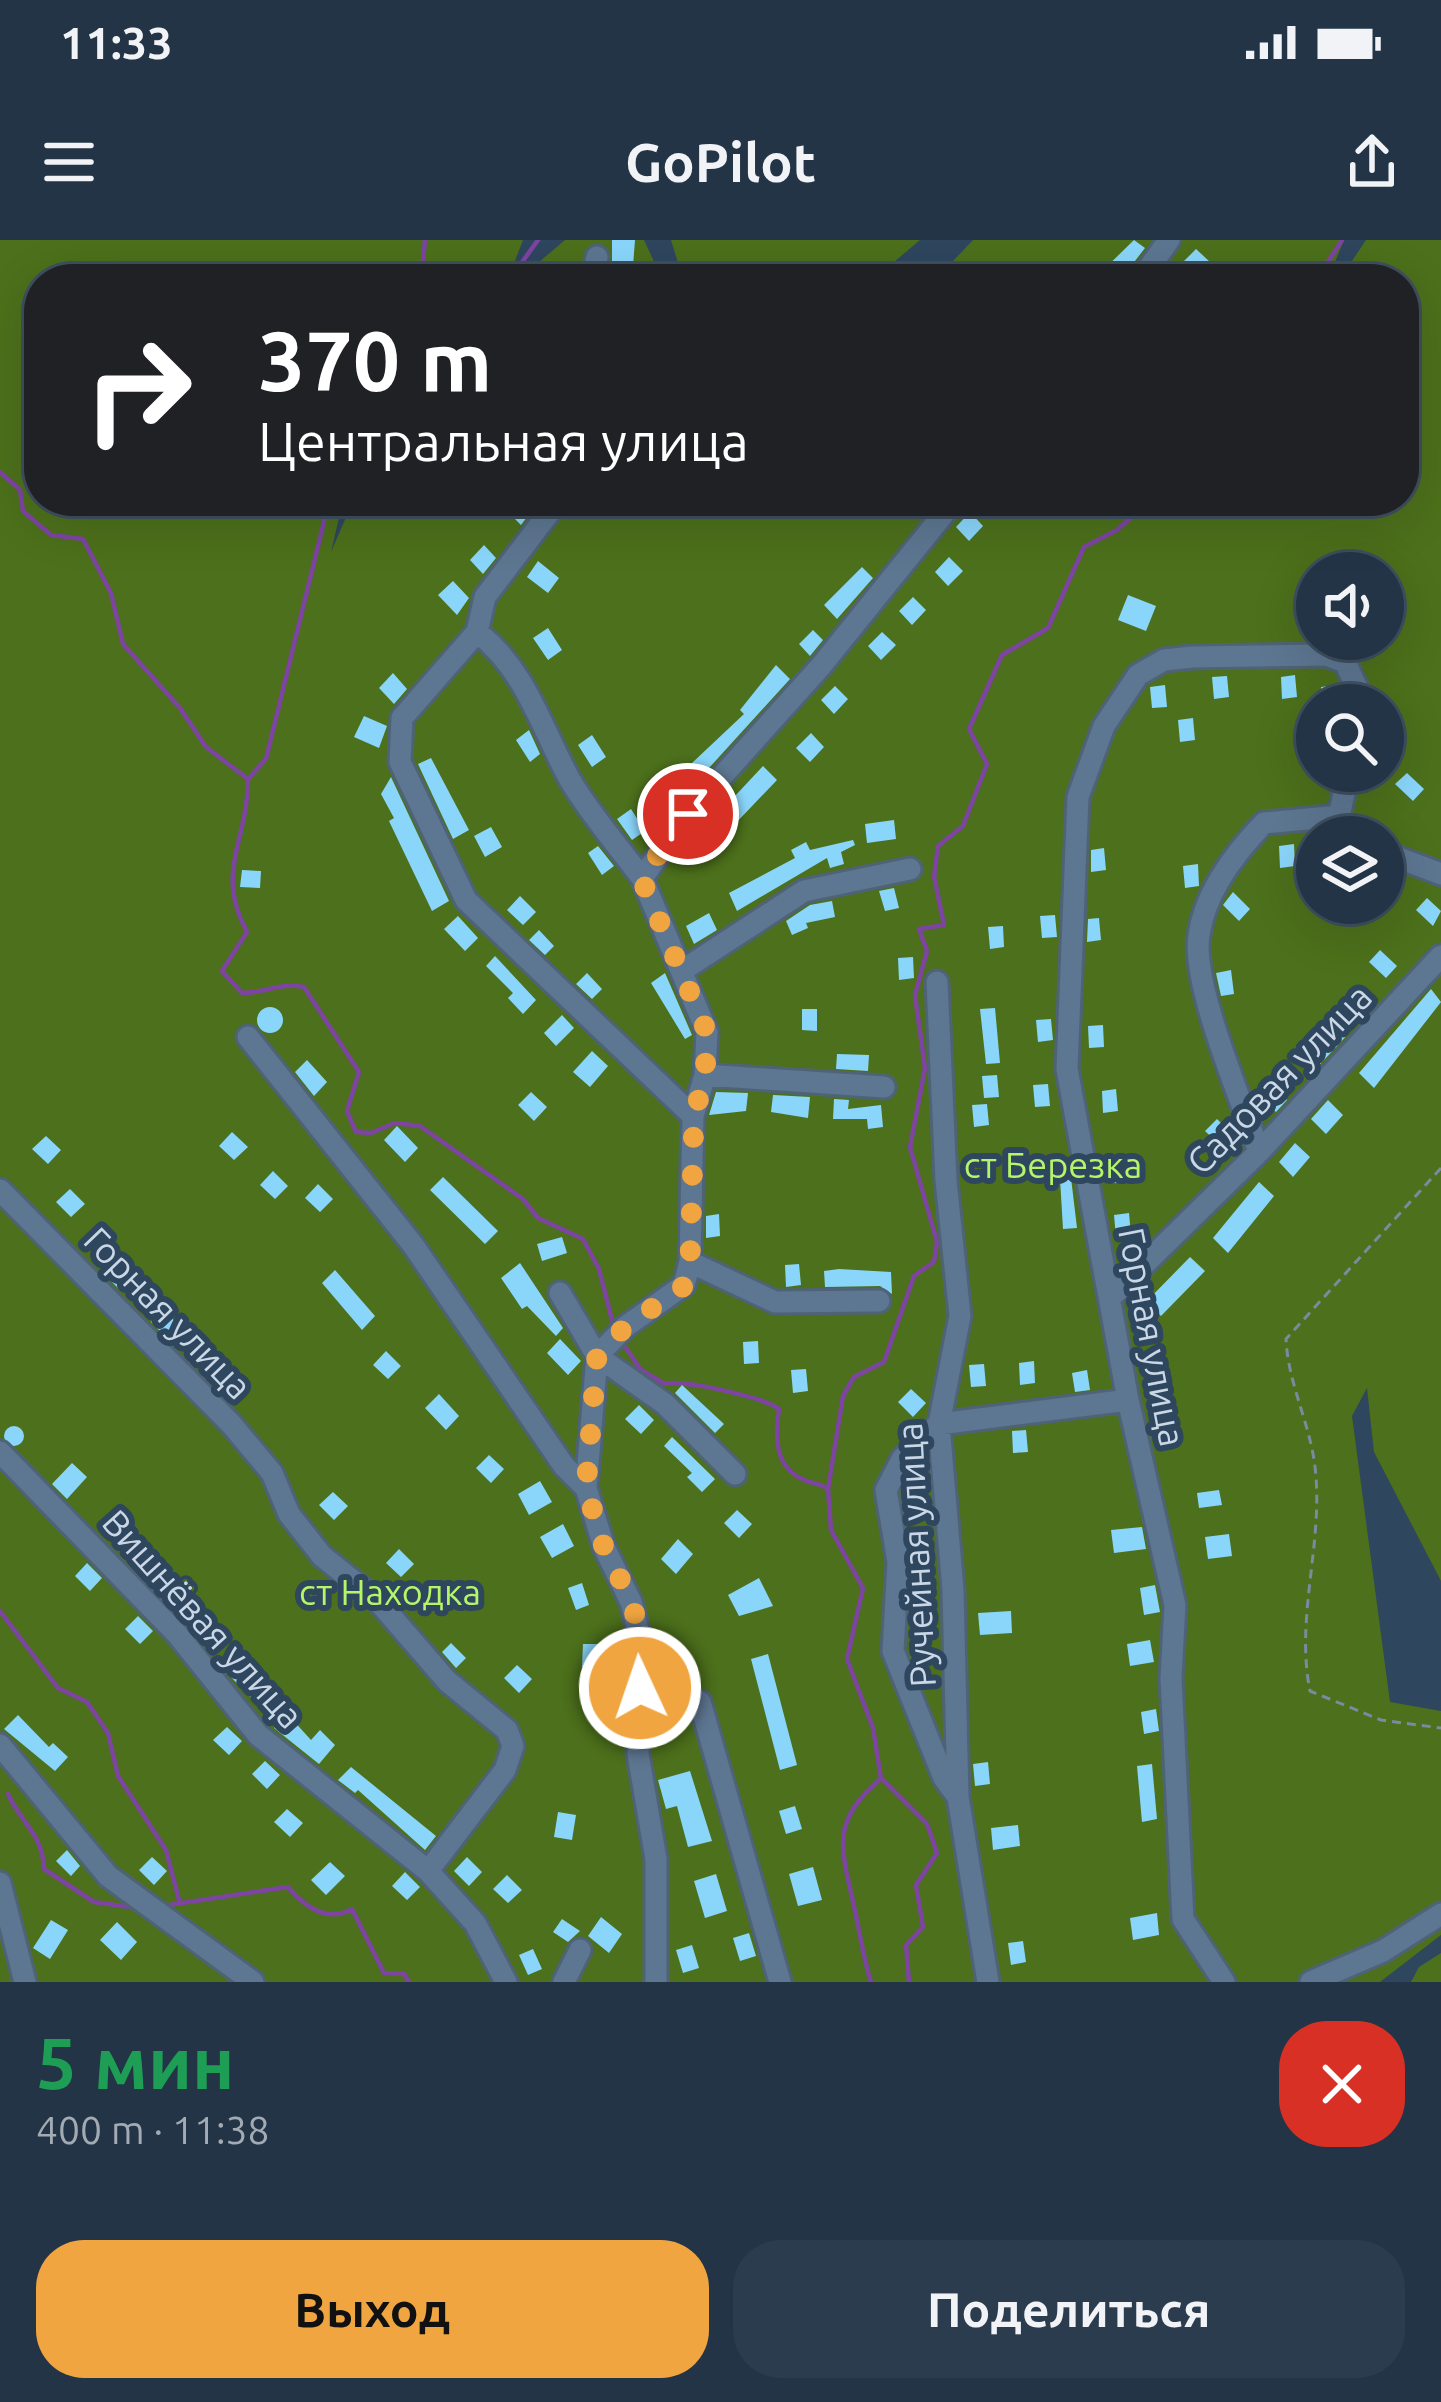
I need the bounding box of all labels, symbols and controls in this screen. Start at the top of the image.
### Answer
text: 11:33 [60,17,173,68]
icon: menu [36,129,102,195]
icon: share [1339,129,1405,195]
text: GoPilot [625,132,816,192]
icon: right [60,312,216,468]
text: 370 m [258,313,492,407]
text: Центральная улица [258,411,749,471]
map controls [1296,552,1404,924]
button: sound [1296,552,1404,660]
button: search [1296,684,1404,792]
pin [637,763,739,865]
icon: arrive [655,781,721,847]
button: layers [1296,816,1404,924]
street label: Садовая улица [1178,975,1379,1182]
park label: ст Березка [964,1144,1142,1185]
street label: Горная улица [76,1219,260,1407]
street label: Горная улица [1111,1224,1194,1450]
street label: Ручейная улица [888,1422,943,1688]
street label: Вишнёвая улица [95,1501,312,1736]
park label: ст Находка [299,1571,481,1612]
position arrow [577,1625,703,1751]
button: close [1279,2021,1405,2147]
text: 5 мин [36,2022,235,2103]
text: 400 m · 11:38 [36,2108,270,2151]
button: Выход [36,2240,709,2378]
button: Поделиться [733,2240,1405,2378]

